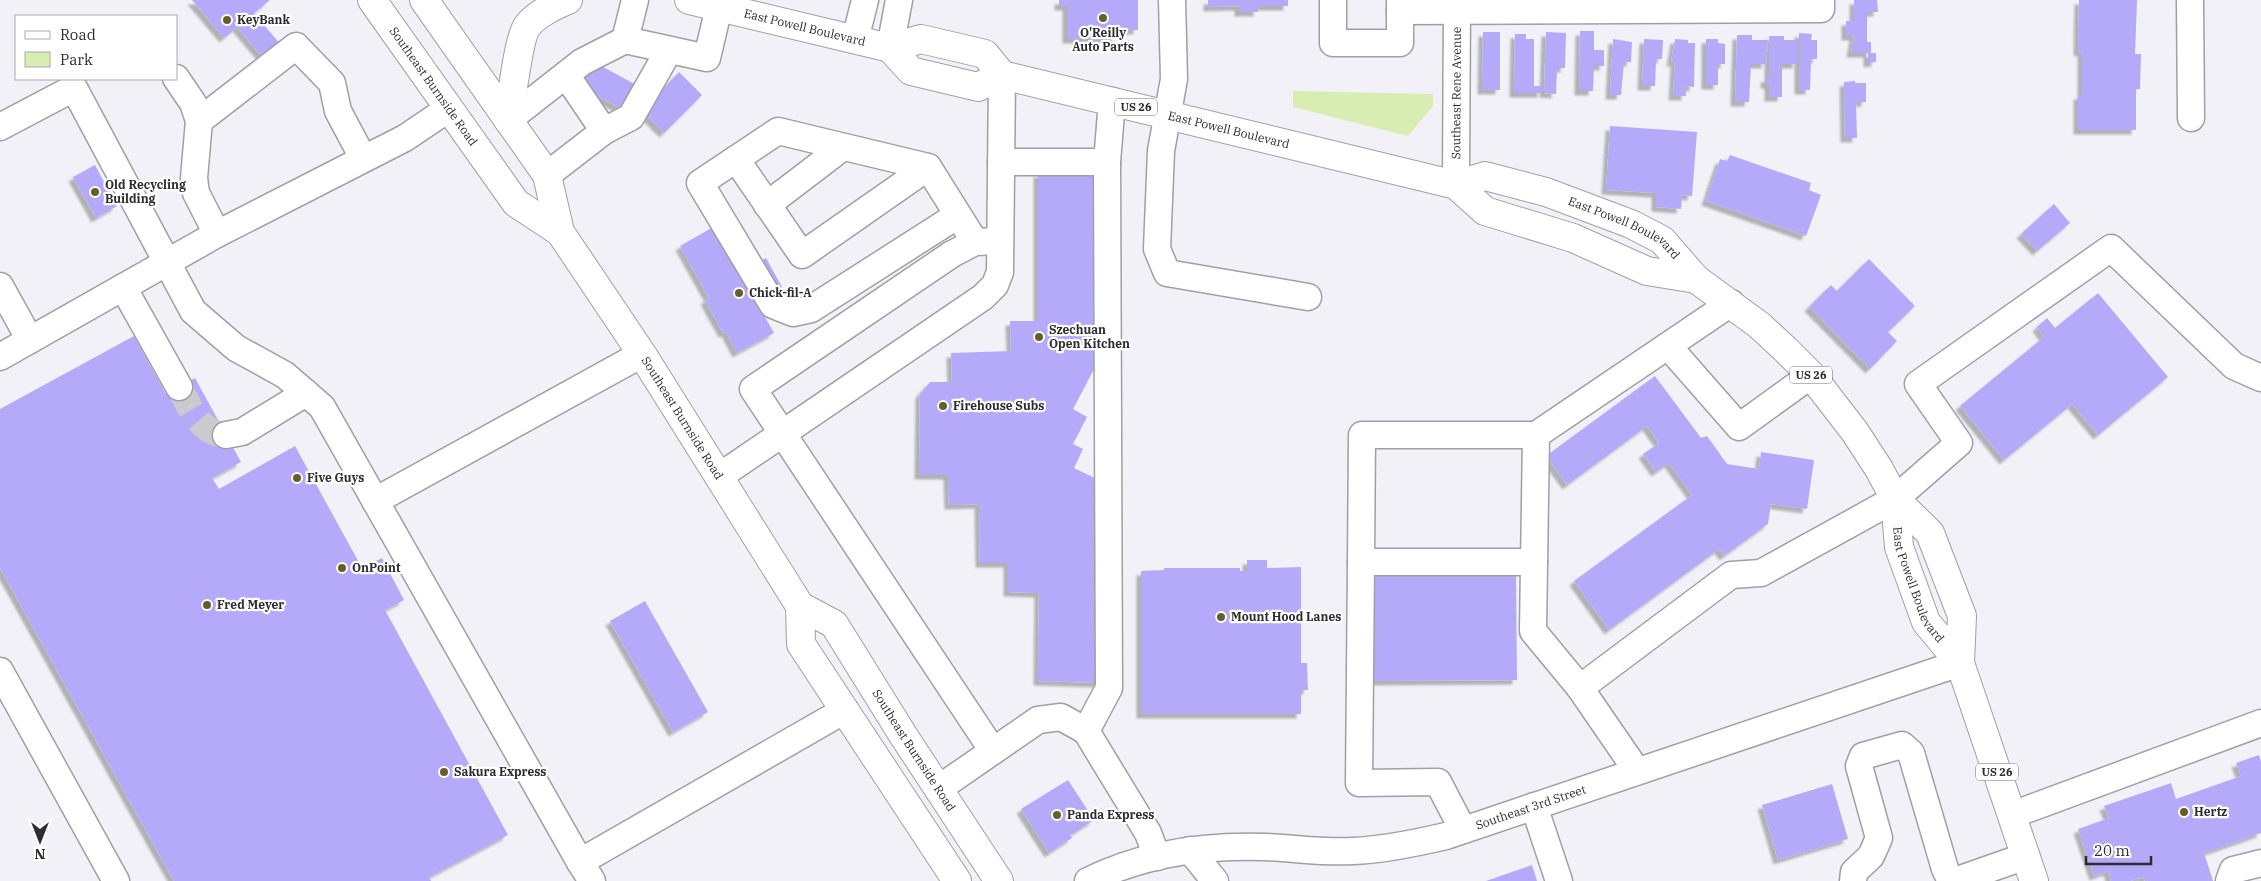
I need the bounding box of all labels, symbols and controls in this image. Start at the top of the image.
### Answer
street label: East Powell Boulevard [743,5,867,49]
place label: KeyBank [237,12,291,27]
marker: O'Reilly Auto Parts [1097,12,1109,24]
marker: KeyBank [221,14,233,26]
legend [15,15,178,80]
street label: Southeast Burnside Road [386,24,481,148]
text: Road [60,25,96,44]
place label: O'Reilly Auto Parts [1072,25,1134,54]
street label: Southeast Rene Avenue [1448,27,1464,159]
text: Park [60,50,93,69]
road number: US 26 [1115,98,1157,115]
street label: East Powell Boulevard [1167,108,1291,151]
place label: Old Recycling Building [105,177,186,206]
marker: Old Recycling Building [89,186,101,198]
street label: East Powell Boulevard [1566,193,1683,262]
place label: Chick-fil-A [749,285,812,300]
marker: Chick-fil-A [733,287,745,299]
place label: Szechuan Open Kitchen [1049,322,1130,351]
marker: Szechuan Open Kitchen [1033,331,1045,343]
street label: Southeast Burnside Road [638,354,727,482]
road number: US 26 [1790,366,1832,384]
place label: Firehouse Subs [953,398,1044,413]
marker: Firehouse Subs [937,400,949,412]
place label: Five Guys [307,470,364,485]
marker: Five Guys [291,472,303,484]
street label: East Powell Boulevard [1890,526,1948,645]
place label: OnPoint [352,560,401,575]
marker: OnPoint [336,562,348,574]
place label: Fred Meyer [217,597,284,612]
marker: Fred Meyer [201,599,213,611]
place label: Mount Hood Lanes [1231,609,1341,624]
marker: Mount Hood Lanes [1215,611,1227,623]
street label: Southeast Burnside Road [869,686,959,814]
place label: Sakura Express [454,764,546,779]
road number: US 26 [1976,764,2018,780]
marker: Sakura Express [438,766,450,778]
street label: Southeast 3rd Street [1474,781,1588,832]
place label: Hertz [2194,804,2227,819]
marker: Hertz [2178,806,2190,818]
place label: Panda Express [1067,807,1154,822]
marker: Panda Express [1051,809,1063,821]
north arrow [15,816,65,866]
scale bar [2086,834,2151,866]
text: 20 m [2094,841,2130,860]
text: N [34,845,46,863]

